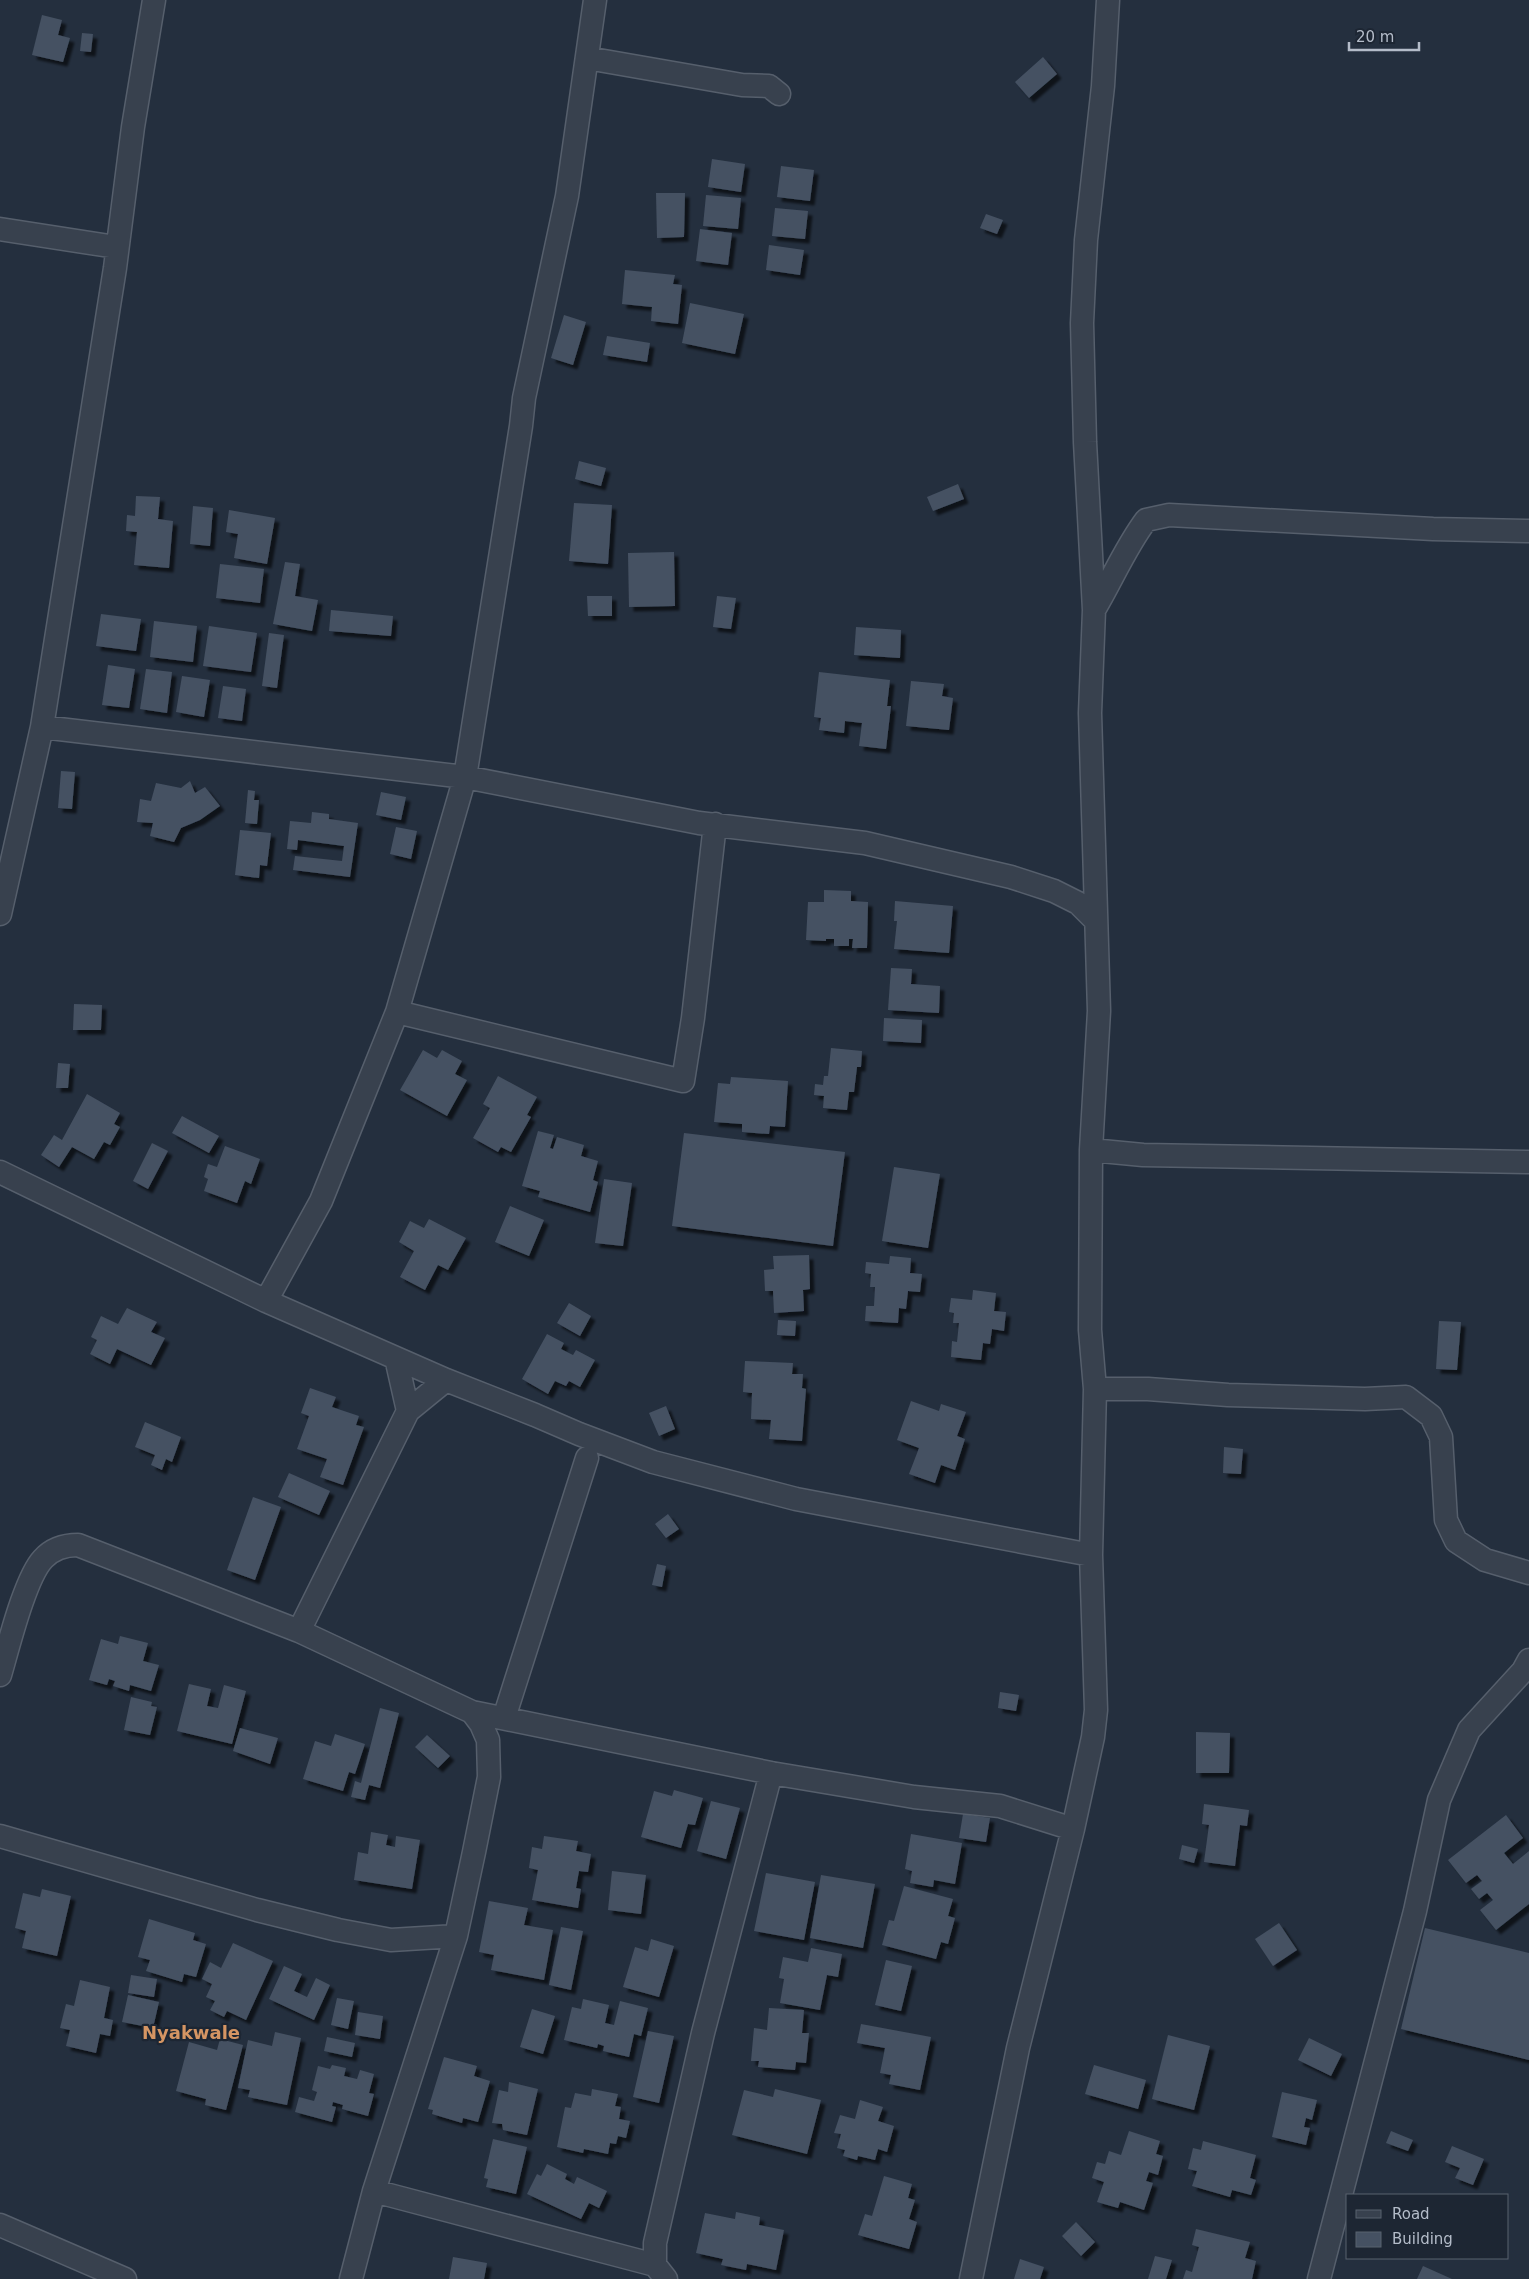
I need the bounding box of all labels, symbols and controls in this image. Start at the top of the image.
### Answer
scale bar [1349,20,1419,52]
text: 20 m [1356,28,1394,46]
district label: Nyakwale [142,2022,240,2043]
legend [1346,2194,1509,2259]
text: Road [1392,2205,1430,2223]
text: Building [1392,2230,1453,2248]

